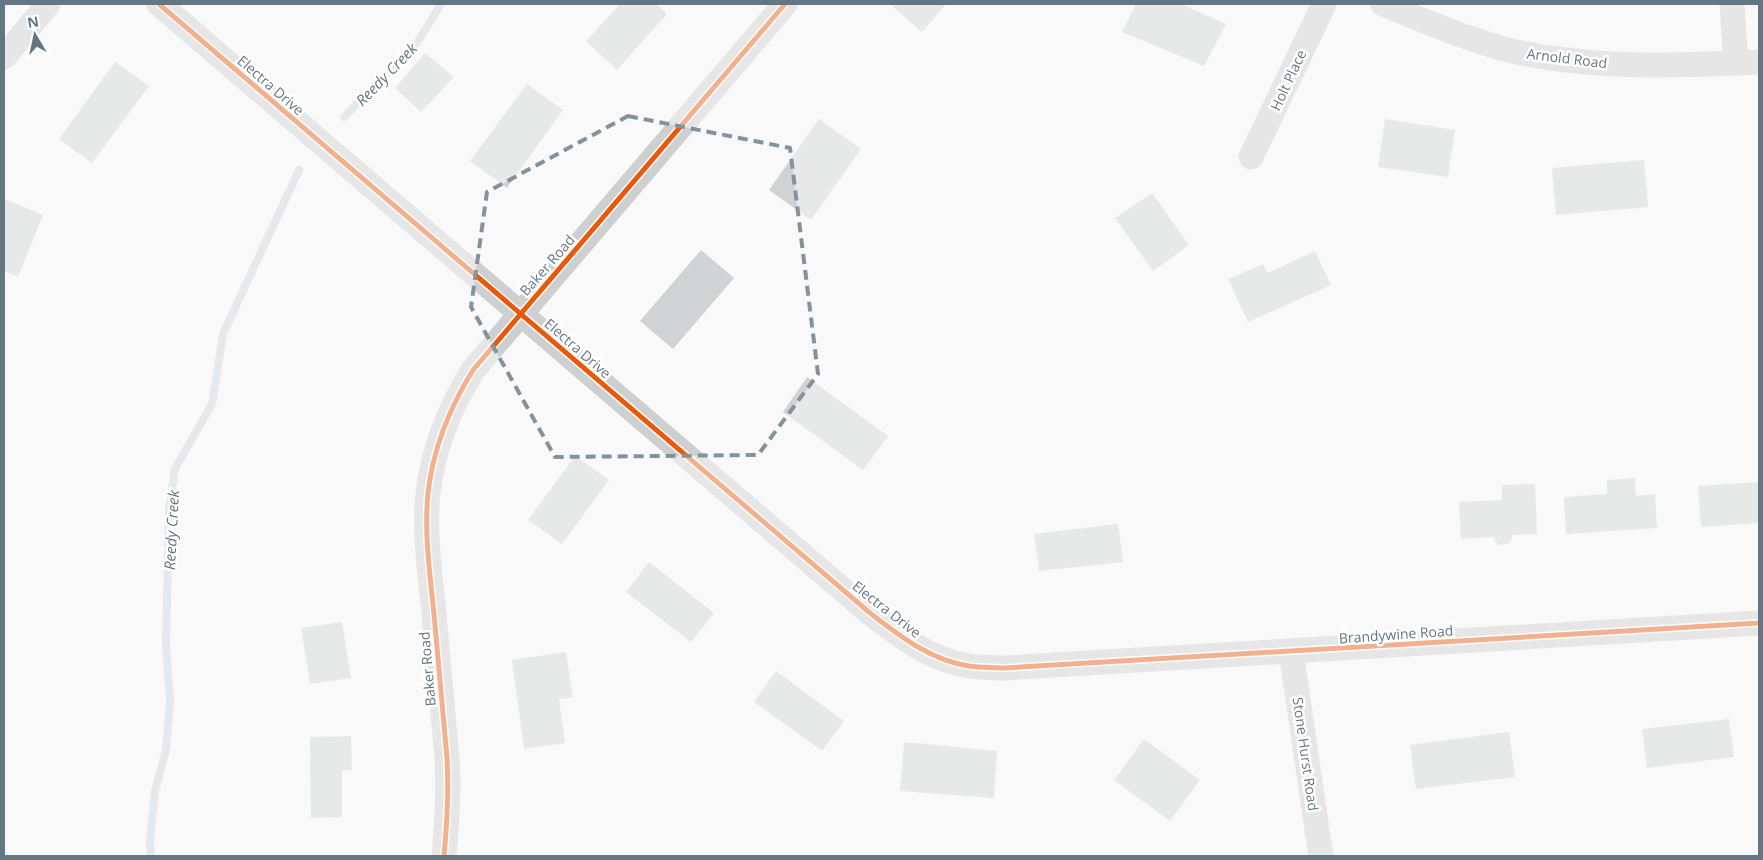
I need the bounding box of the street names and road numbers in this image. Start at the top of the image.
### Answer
street label: Arnold Road [1526,44,1608,72]
street label: Holt Place [1266,46,1310,114]
street label: Electra Drive [234,51,308,119]
street label: Baker Road [515,231,579,299]
street label: Electra Drive [541,314,615,382]
street label: Electra Drive [849,576,925,642]
street label: Brandywine Road [1338,621,1454,647]
street label: Baker Road [414,631,440,707]
street label: Stone Hurst Road [1289,696,1323,812]

